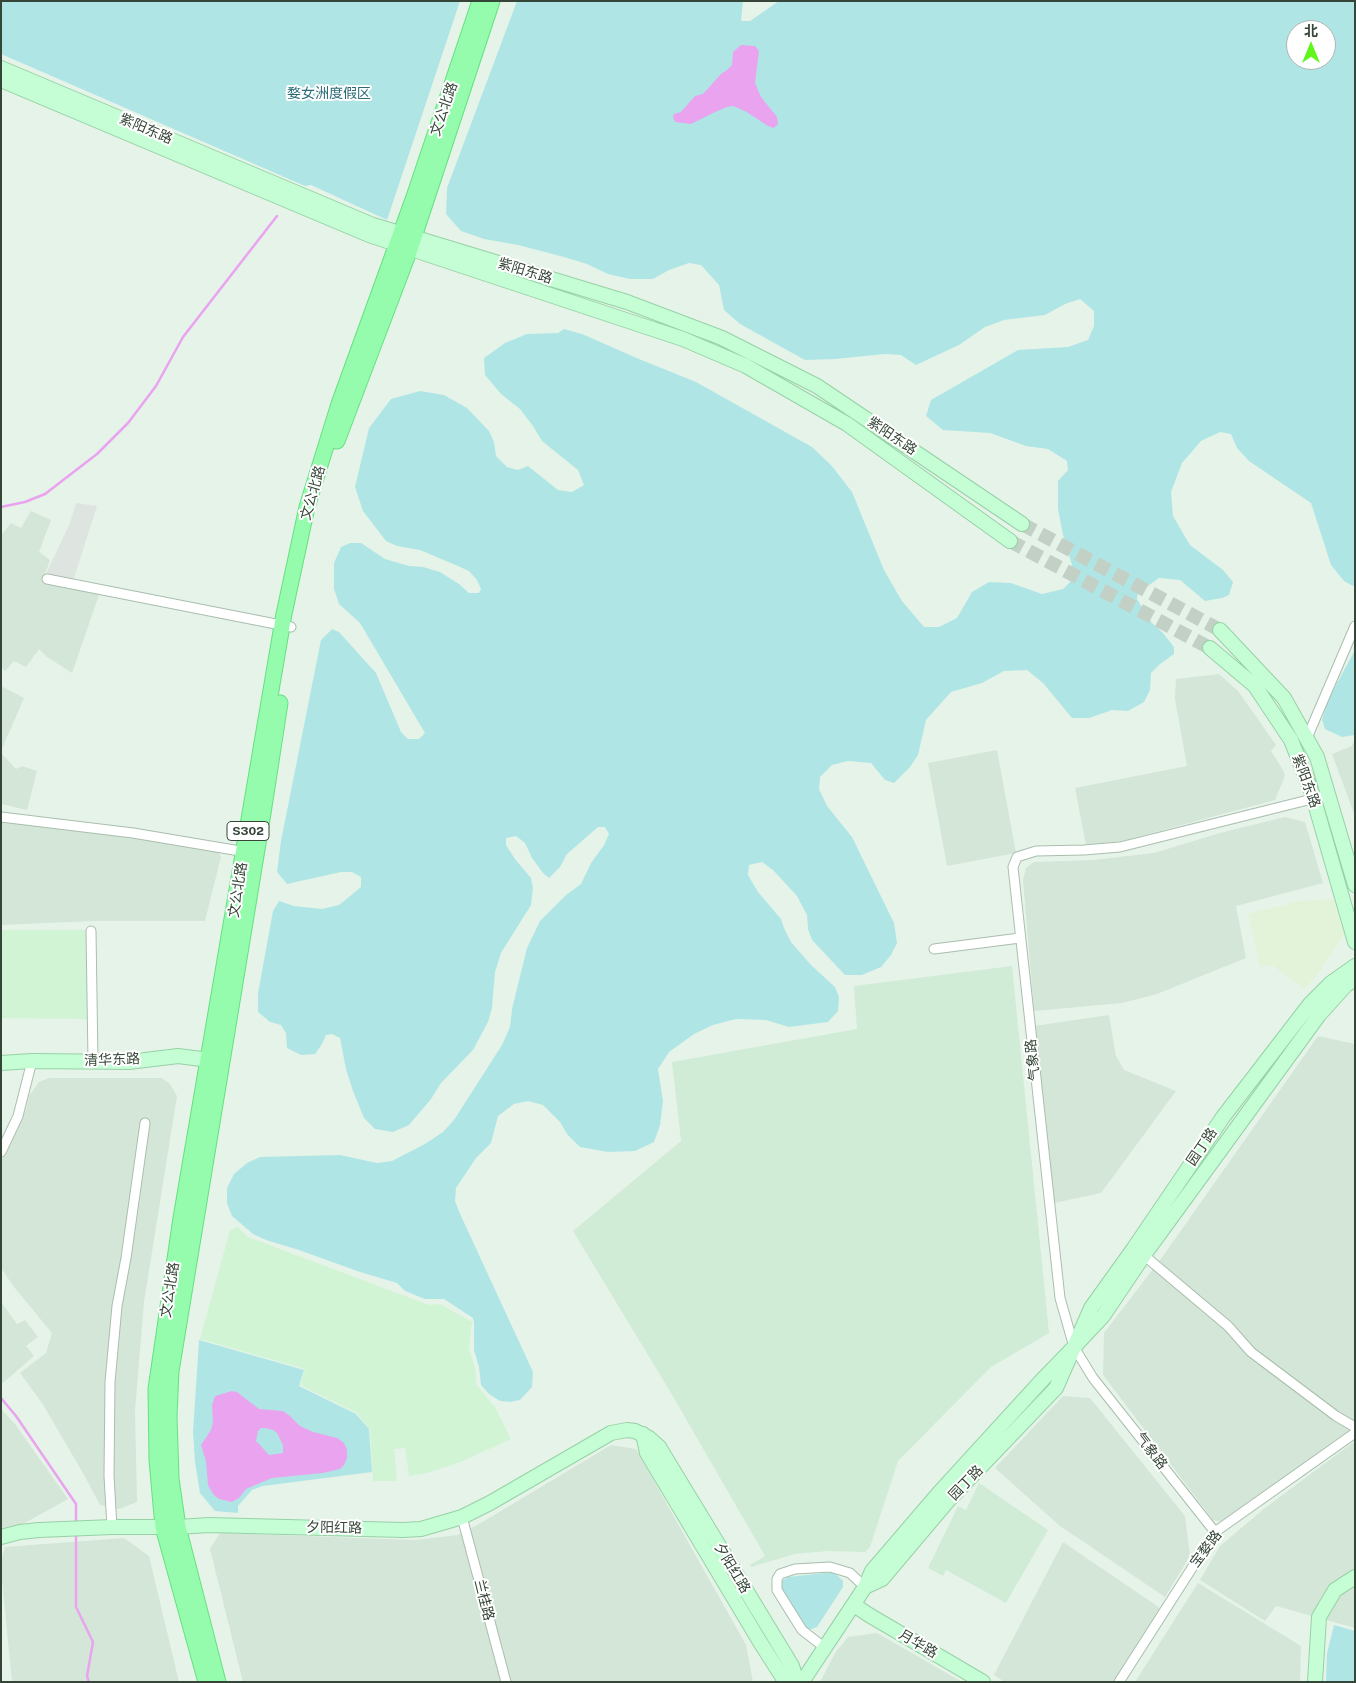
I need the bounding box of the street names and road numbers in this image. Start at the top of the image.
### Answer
street label: 文公北路 [427,80,461,138]
street label: 紫阳东路 [117,110,175,148]
street label: 紫阳东路 [496,255,554,287]
street label: 紫阳东路 [864,413,920,459]
street label: 文公北路 [297,464,329,522]
street label: 紫阳东路 [1289,752,1323,810]
road number: S302 [227,821,269,840]
street label: 文公北路 [225,861,251,919]
street label: 气象路 [1022,1038,1044,1082]
street label: 清华东路 [84,1051,140,1069]
street label: 园丁路 [1183,1125,1221,1169]
street label: 文公北路 [157,1261,183,1319]
street label: 气象路 [1131,1429,1171,1473]
street label: 园丁路 [945,1462,987,1504]
street label: 夕阳红路 [306,1519,362,1537]
street label: 宝婺路 [1187,1527,1225,1571]
street label: 夕阳红路 [710,1540,754,1596]
street label: 兰桂路 [471,1578,497,1622]
street label: 月华路 [896,1626,940,1662]

